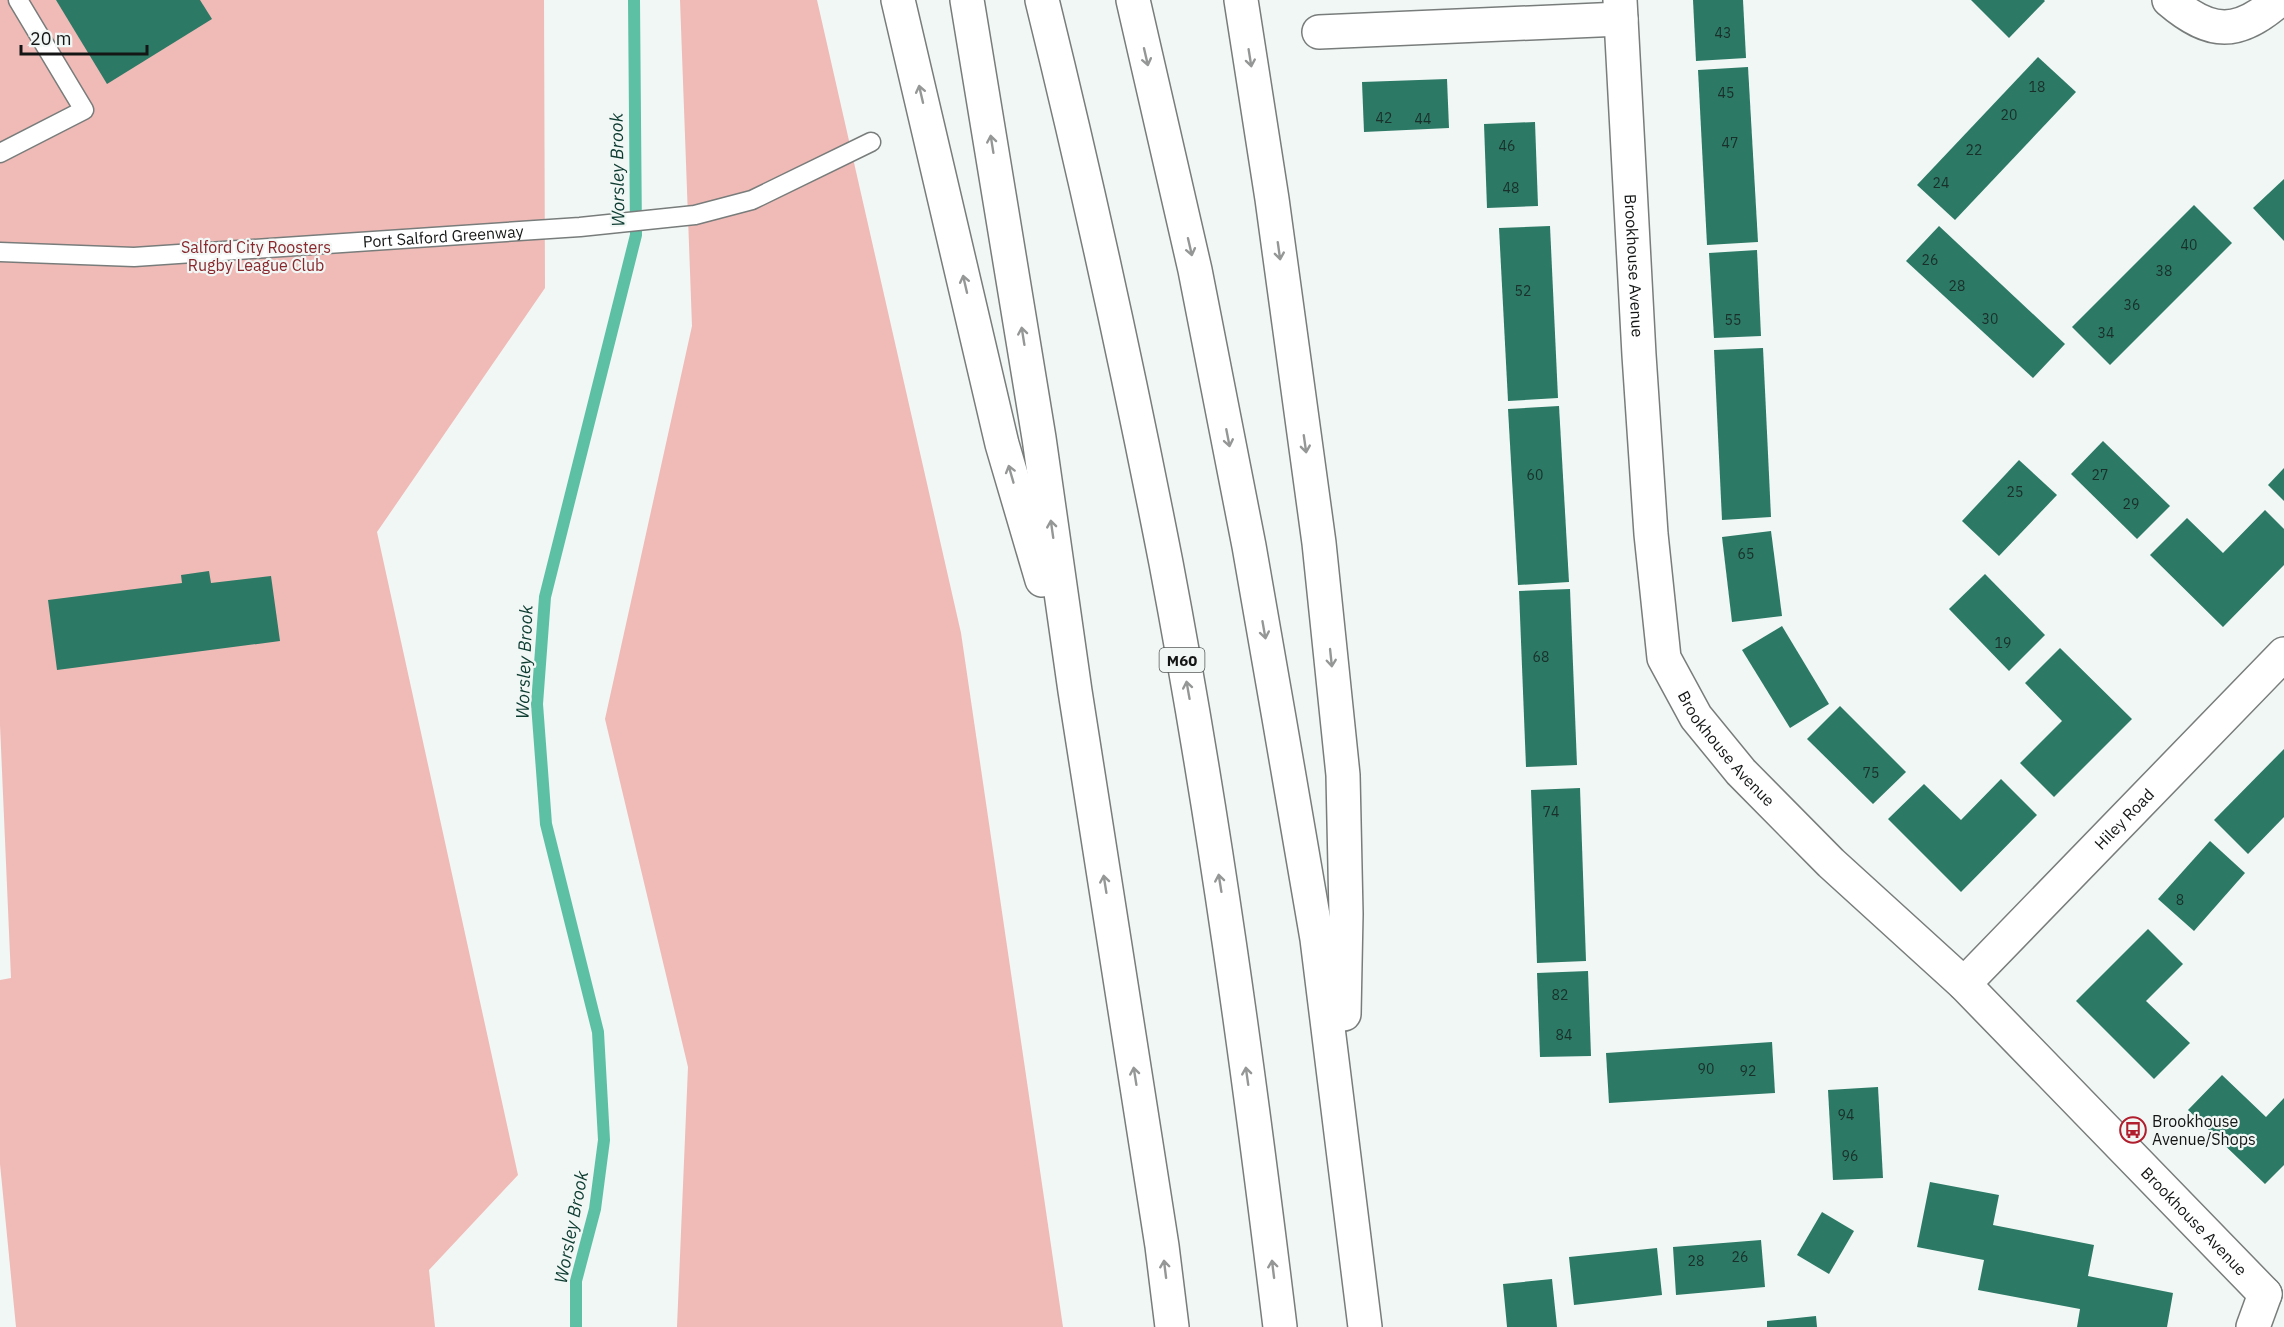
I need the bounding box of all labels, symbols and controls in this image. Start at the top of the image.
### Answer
scale bar [21,18,147,56]
house number: 43 [1715,24,1731,42]
text: 20 m [30,27,72,50]
one-way arrow [1141,47,1153,66]
one-way arrow [1245,47,1256,67]
house number: 18 [2029,78,2045,96]
house number: 45 [1718,84,1734,102]
one-way arrow [915,85,926,104]
house number: 20 [2001,106,2017,124]
house number: 42 [1376,109,1392,127]
house number: 44 [1415,110,1431,128]
water label: Worsley Brook [604,112,629,227]
one-way arrow [986,134,997,154]
house number: 47 [1722,134,1738,152]
house number: 46 [1499,137,1515,155]
house number: 22 [1966,141,1982,159]
house number: 24 [1933,174,1949,192]
house number: 48 [1503,179,1519,197]
street label: Brookhouse Avenue [1620,193,1648,338]
street label: Port Salford Greenway [362,221,524,252]
house number: 40 [2181,236,2197,254]
park label: Salford City Roosters Rugby League Club [181,237,331,275]
one-way arrow [1185,237,1196,256]
one-way arrow [1273,240,1284,260]
house number: 26 [1922,251,1938,269]
house number: 38 [2156,262,2172,280]
one-way arrow [959,275,971,294]
house number: 28 [1949,277,1965,295]
house number: 52 [1515,282,1531,300]
house number: 36 [2124,296,2140,314]
house number: 30 [1982,310,1998,328]
house number: 55 [1725,311,1741,329]
house number: 34 [2098,324,2114,342]
one-way arrow [1017,327,1028,347]
one-way arrow [1223,428,1234,447]
one-way arrow [1300,433,1311,453]
one-way arrow [1005,465,1016,484]
house number: 60 [1527,466,1543,484]
house number: 27 [2092,466,2108,484]
house number: 25 [2007,483,2023,501]
house number: 29 [2123,495,2139,513]
one-way arrow [1046,520,1057,540]
house number: 65 [1738,545,1754,563]
water label: Worsley Brook [511,604,538,719]
one-way arrow [1259,620,1270,639]
house number: 19 [1995,634,2011,652]
road number: M60 [1160,648,1204,672]
one-way arrow [1326,648,1337,668]
house number: 68 [1533,648,1549,666]
one-way arrow [1182,681,1193,701]
street label: Brookhouse Avenue [1674,687,1779,810]
house number: 75 [1863,764,1879,782]
street label: Hiley Road [2090,784,2158,853]
house number: 74 [1543,803,1559,821]
one-way arrow [1214,873,1225,893]
one-way arrow [1099,874,1110,894]
house number: 8 [2176,891,2184,909]
house number: 82 [1552,986,1568,1004]
house number: 84 [1556,1026,1572,1044]
house number: 90 [1698,1060,1714,1078]
house number: 92 [1740,1062,1756,1080]
one-way arrow [1242,1066,1253,1086]
one-way arrow [1130,1067,1141,1087]
house number: 94 [1838,1106,1854,1124]
place label: Brookhouse Avenue/Shops [2152,1111,2256,1149]
bus stop icon: Brookhouse Avenue/Shops [2118,1115,2148,1145]
house number: 96 [1842,1147,1858,1165]
street label: Brookhouse Avenue [2137,1163,2252,1280]
water label: Worsley Brook [549,1168,593,1285]
house number: 26 [1732,1248,1748,1266]
house number: 28 [1688,1252,1704,1270]
one-way arrow [1159,1259,1170,1279]
one-way arrow [1267,1260,1278,1279]

